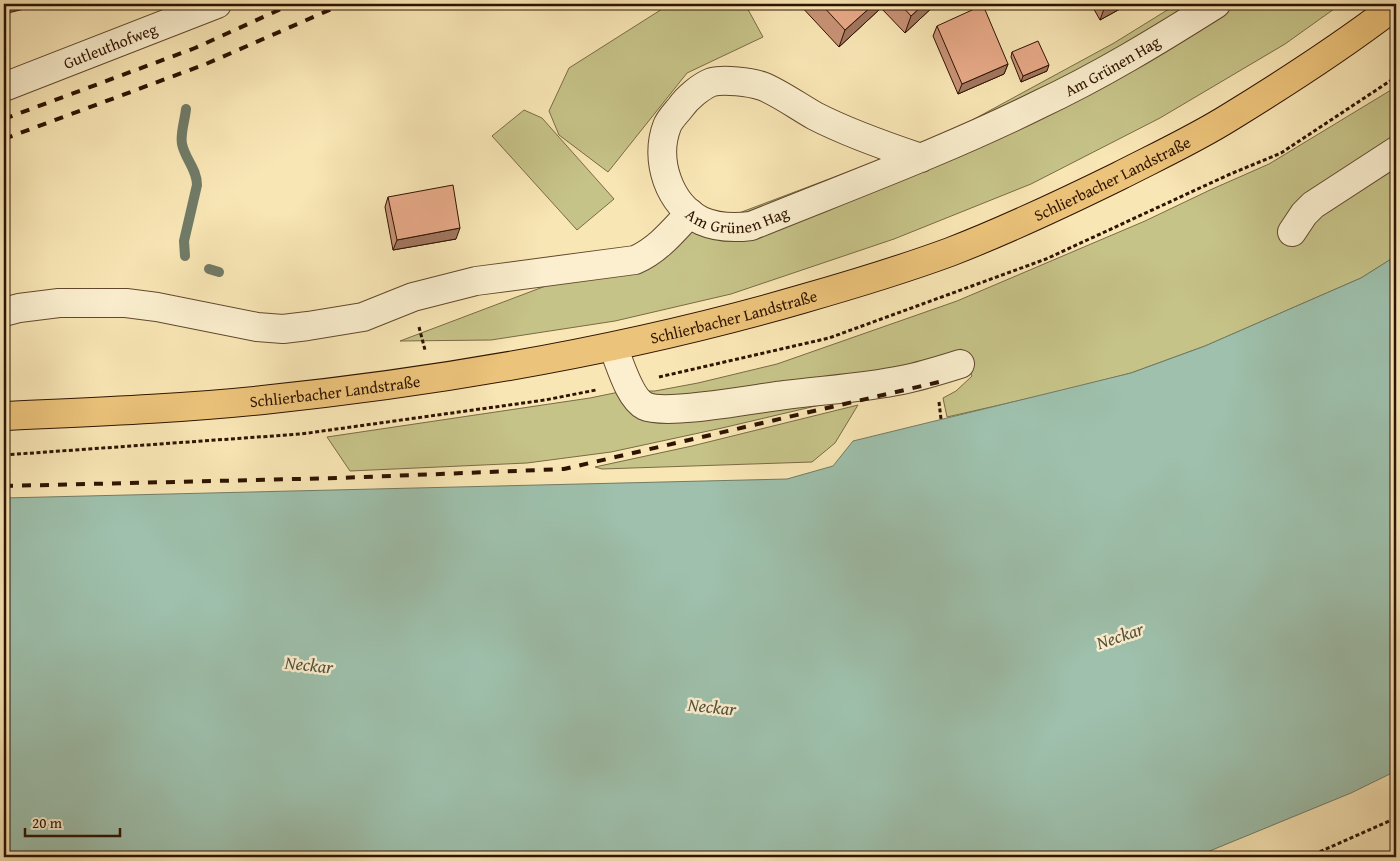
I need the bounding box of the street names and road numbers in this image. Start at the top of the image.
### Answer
street label: Gutleuthofweg [60,16,161,75]
street label: Am Grünen Hag [1060,29,1165,102]
street label: Schlierbacher Landstraße [1030,130,1195,227]
street label: Am Grünen Hag [681,200,792,239]
street label: Schlierbacher Landstraße [648,283,820,350]
street label: Schlierbacher Landstraße [248,368,422,413]

